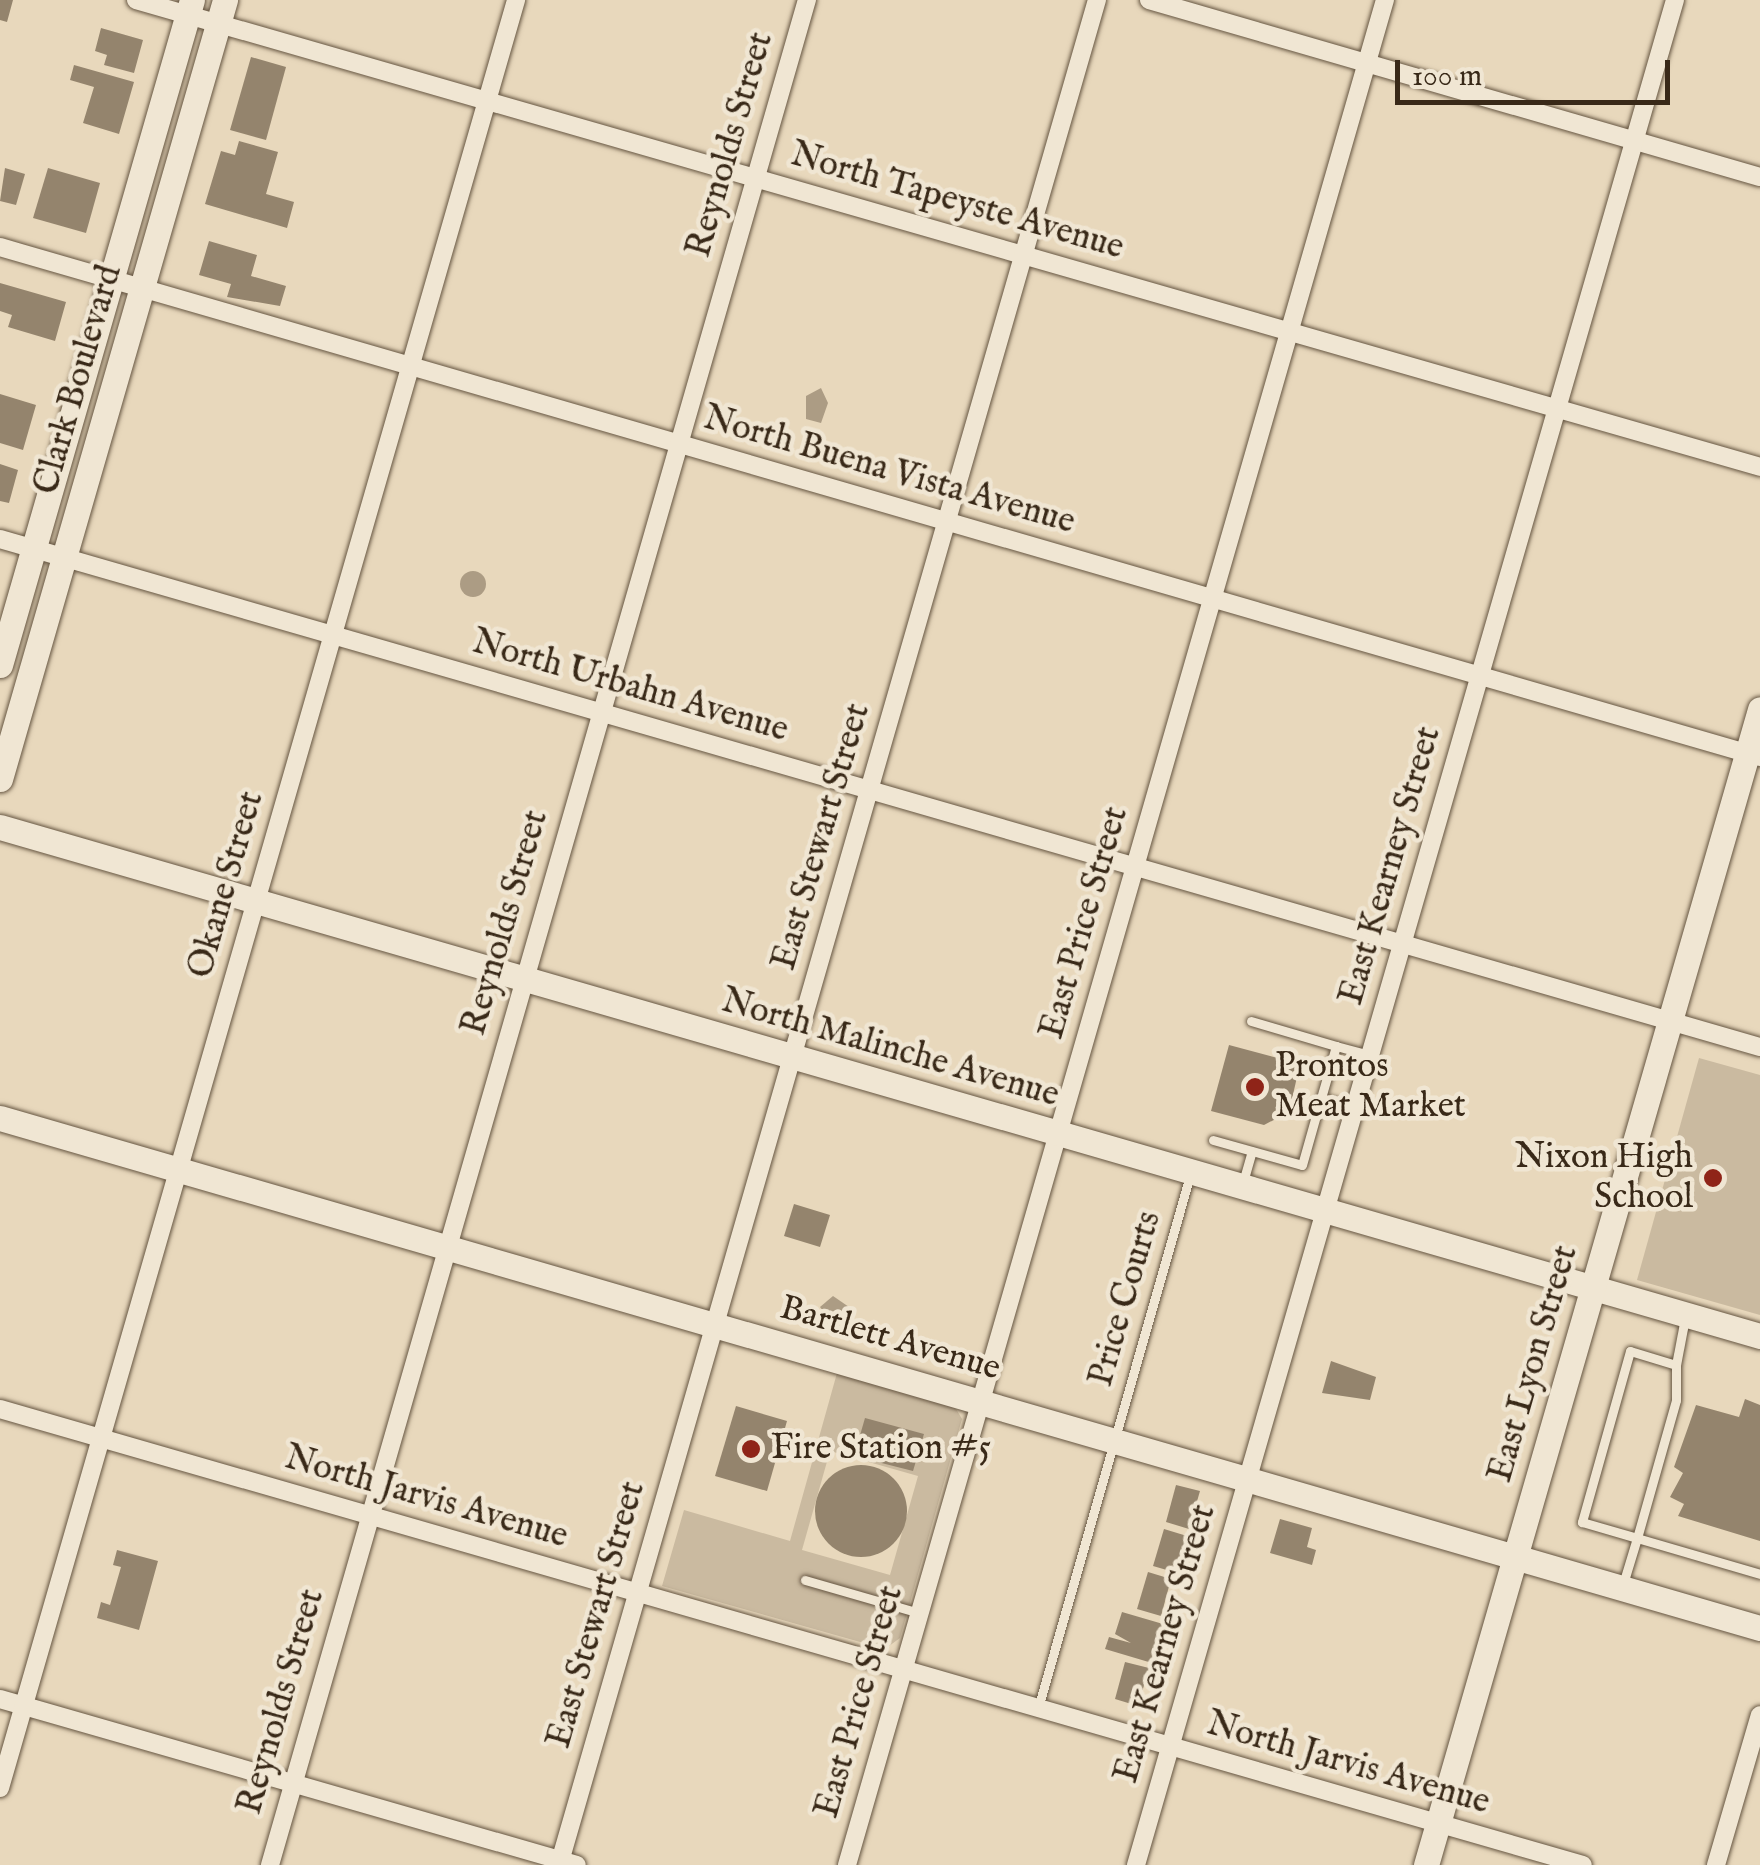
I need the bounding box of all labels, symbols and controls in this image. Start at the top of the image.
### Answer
street label: Reynolds Street [679,28,783,262]
scale bar [1400,40,1675,102]
text: 100 m [1412,58,1482,96]
street label: North Tapeyste Avenue [786,134,1128,270]
street label: Clark Boulevard [26,261,132,499]
street label: North Buena Vista Avenue [699,398,1079,544]
street label: North Urbahn Avenue [467,622,793,752]
street label: East Stewart Street [764,699,880,975]
street label: East Kearney Street [1331,722,1451,1010]
street label: Okane Street [180,787,274,983]
street label: East Price Street [1032,802,1138,1044]
street label: Reynolds Street [454,806,558,1040]
street label: North Malinche Avenue [716,981,1064,1117]
place label: Prontos Meat Market [1275,1046,1466,1128]
marker: Prontos Meat Market [1244,1076,1266,1098]
place label: Nixon High School [1515,1137,1693,1219]
marker: Nixon High School [1702,1167,1724,1189]
street label: Price Courts [1081,1207,1171,1391]
street label: East Lyon Street [1480,1241,1588,1487]
street label: Bartlett Avenue [775,1287,1005,1391]
place label: Fire Station #5 [771,1428,991,1470]
street label: North Jarvis Avenue [280,1438,572,1558]
marker: Fire Station #5 [740,1438,762,1460]
street label: East Stewart Street [539,1477,655,1753]
street label: East Kearney Street [1106,1500,1226,1788]
street label: East Price Street [807,1581,913,1823]
street label: Reynolds Street [230,1585,334,1819]
street label: North Jarvis Avenue [1202,1704,1494,1824]

